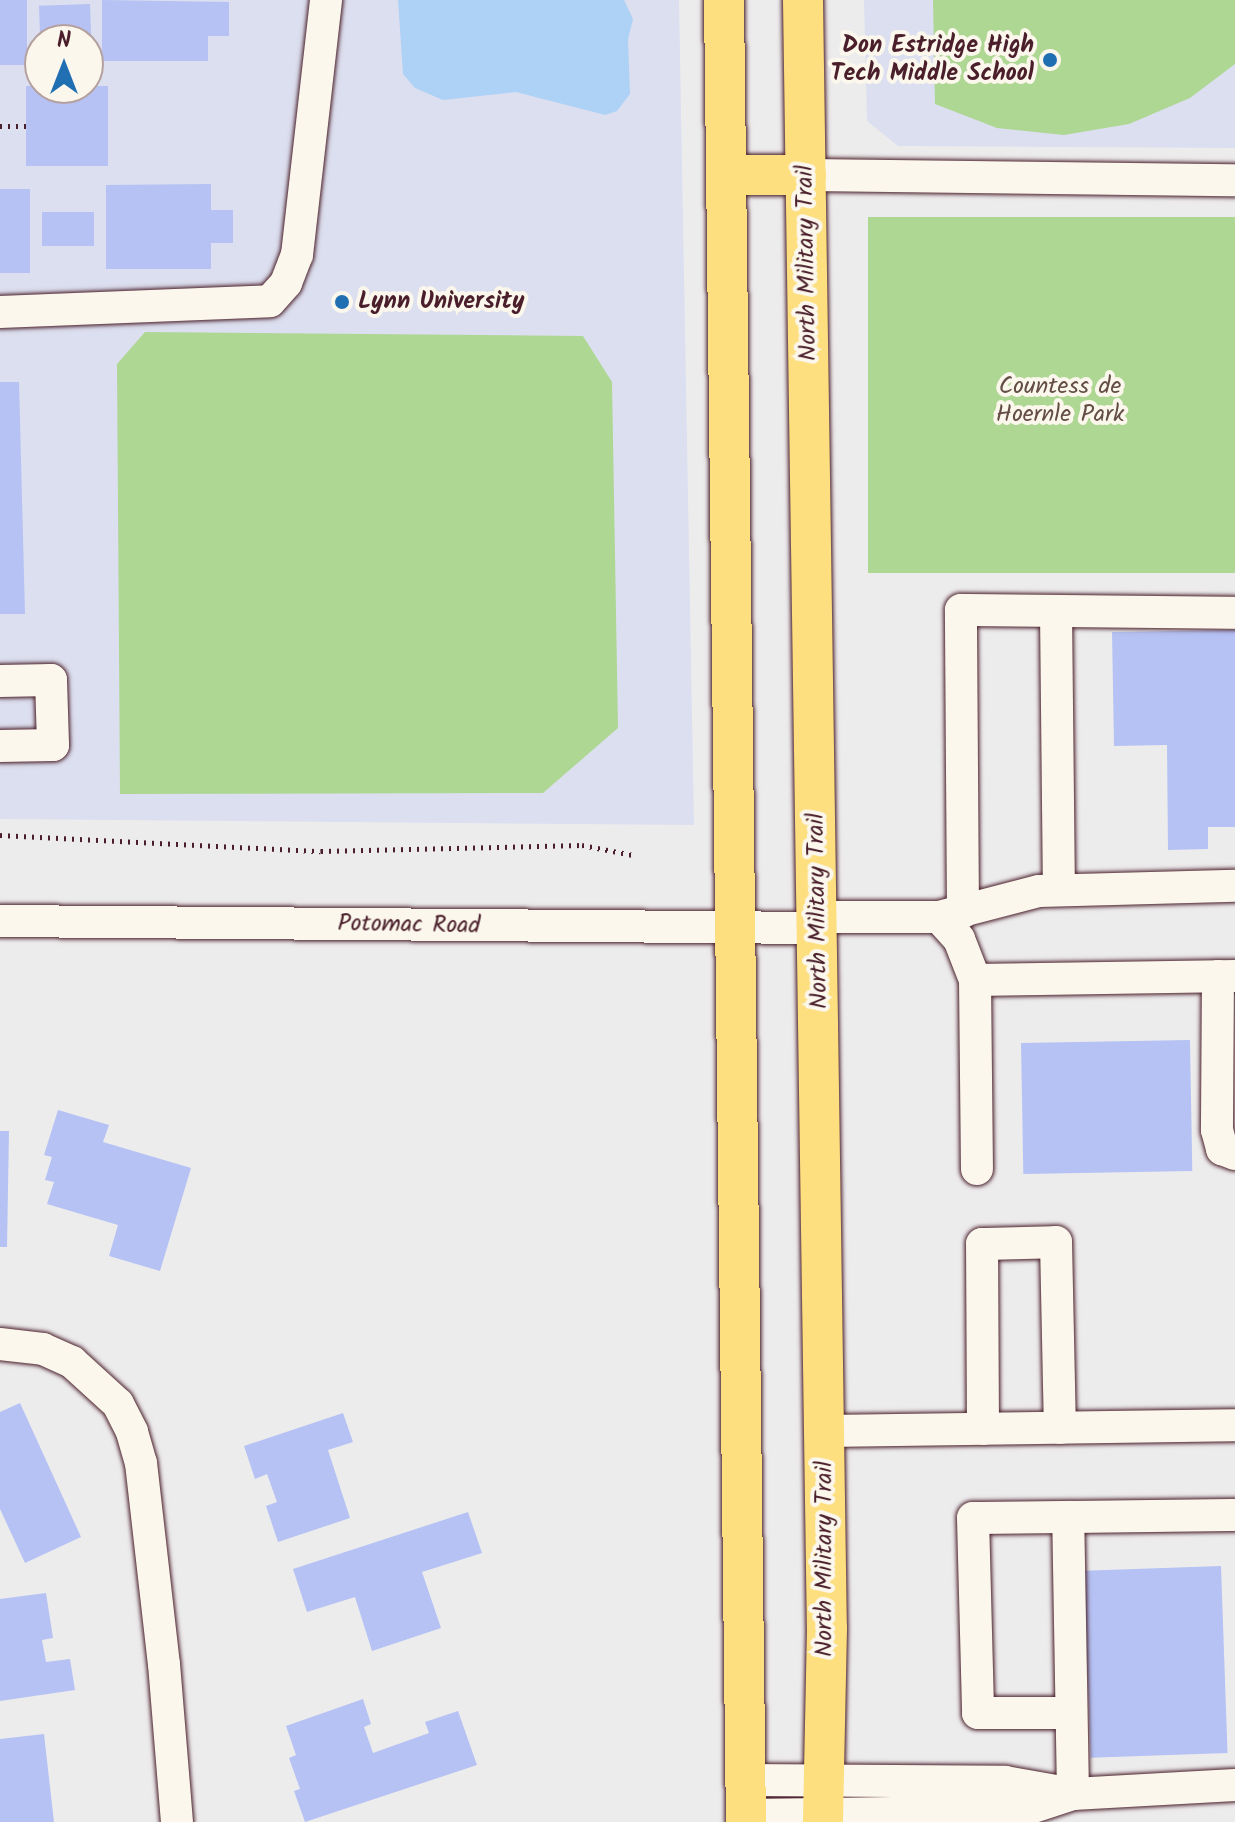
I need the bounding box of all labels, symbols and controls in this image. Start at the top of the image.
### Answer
north arrow [24,24,104,104]
text: N [57,24,71,59]
place label: Don Estridge High Tech Middle School [830,32,1034,88]
marker: Don Estridge High Tech Middle School [1041,51,1059,69]
street label: North Military Trail [791,165,823,361]
place label: Lynn University [358,288,525,316]
marker: Lynn University [333,293,351,311]
park label: Countess de Hoernle Park [996,373,1124,429]
street label: North Military Trail [802,813,834,1009]
street label: Potomac Road [337,909,481,941]
street label: North Military Trail [811,1461,839,1657]

